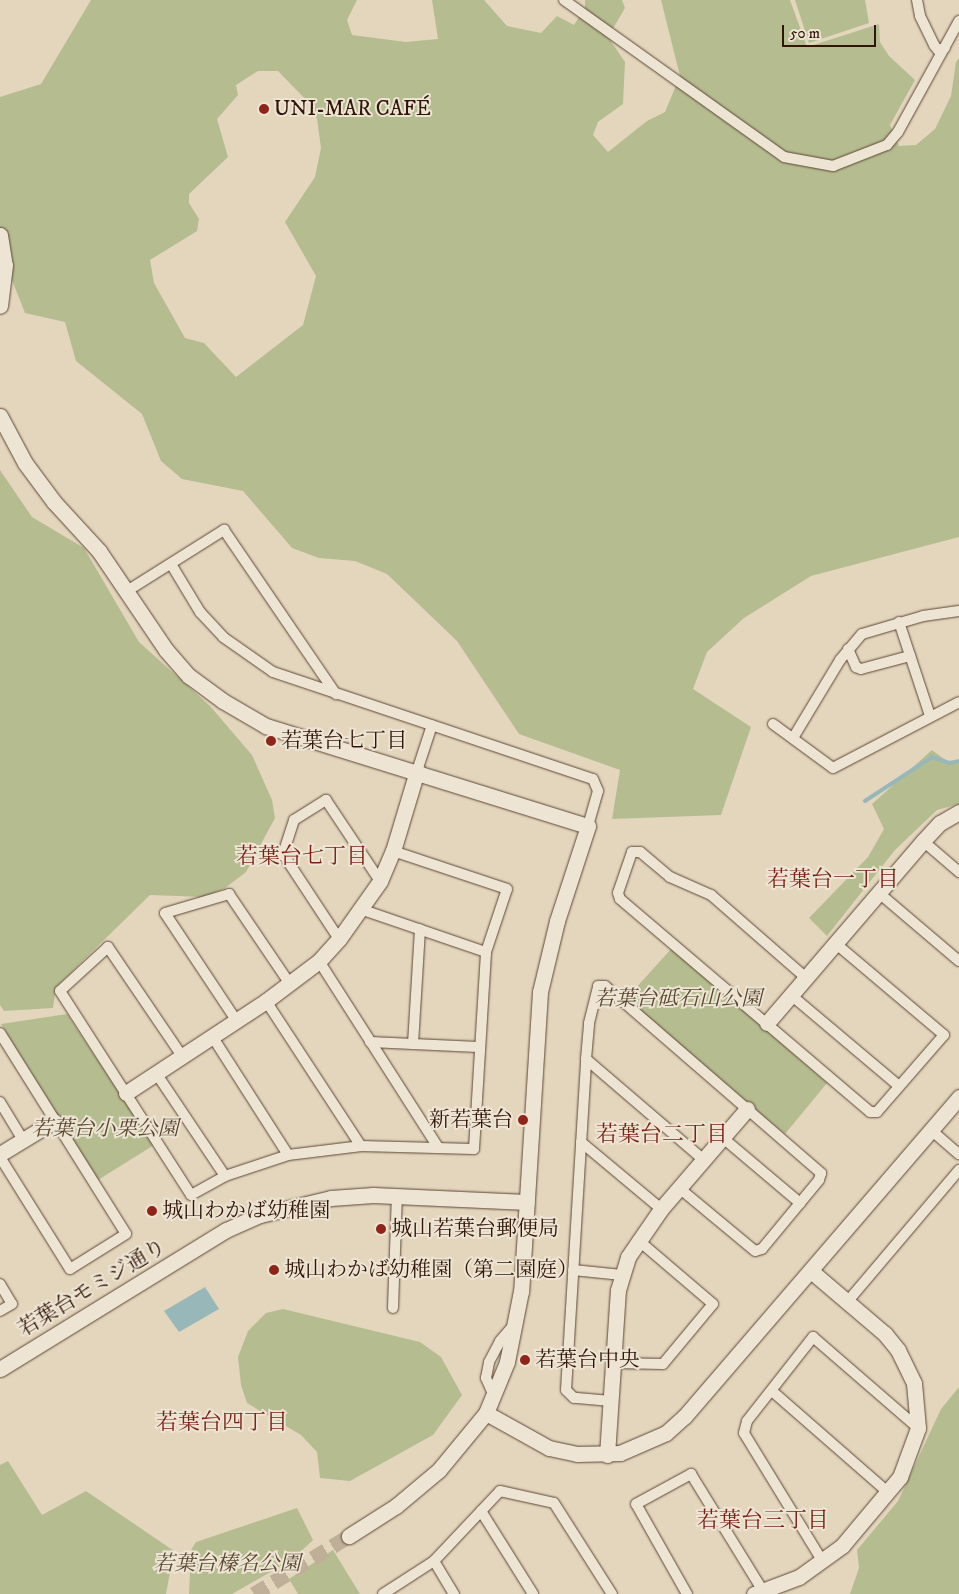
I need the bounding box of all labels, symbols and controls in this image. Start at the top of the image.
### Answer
scale bar [784,15,878,47]
text: 50 m [790,24,820,43]
place label: UNI-MAR CAFÉ [274,96,431,122]
marker: UNI-MAR CAFÉ [258,103,270,115]
place label: 若葉台七丁目 [281,728,407,754]
marker: 若葉台七丁目 [265,735,277,747]
district label: 若葉台七丁目 [236,844,368,870]
district label: 若葉台一丁目 [767,867,899,893]
park label: 若葉台砥石山公園 [594,986,762,1012]
place label: 新若葉台 [429,1107,513,1133]
marker: 新若葉台 [517,1114,529,1126]
park label: 若葉台小栗公園 [32,1116,178,1142]
district label: 若葉台二丁目 [596,1122,728,1148]
place label: 城山わかば幼稚園 [162,1198,330,1224]
marker: 城山わかば幼稚園 [146,1205,158,1217]
place label: 城山若葉台郵便局 [391,1216,559,1242]
marker: 城山若葉台郵便局 [375,1223,387,1235]
street label: 若葉台モミジ通り [14,1234,170,1342]
place label: 城山わかば幼稚園（第二園庭） [284,1257,578,1283]
marker: 城山わかば幼稚園（第二園庭） [268,1264,280,1276]
place label: 若葉台中央 [535,1347,640,1373]
marker: 若葉台中央 [519,1354,531,1366]
district label: 若葉台四丁目 [156,1410,288,1436]
district label: 若葉台三丁目 [697,1508,829,1534]
park label: 若葉台榛名公園 [154,1551,300,1577]

